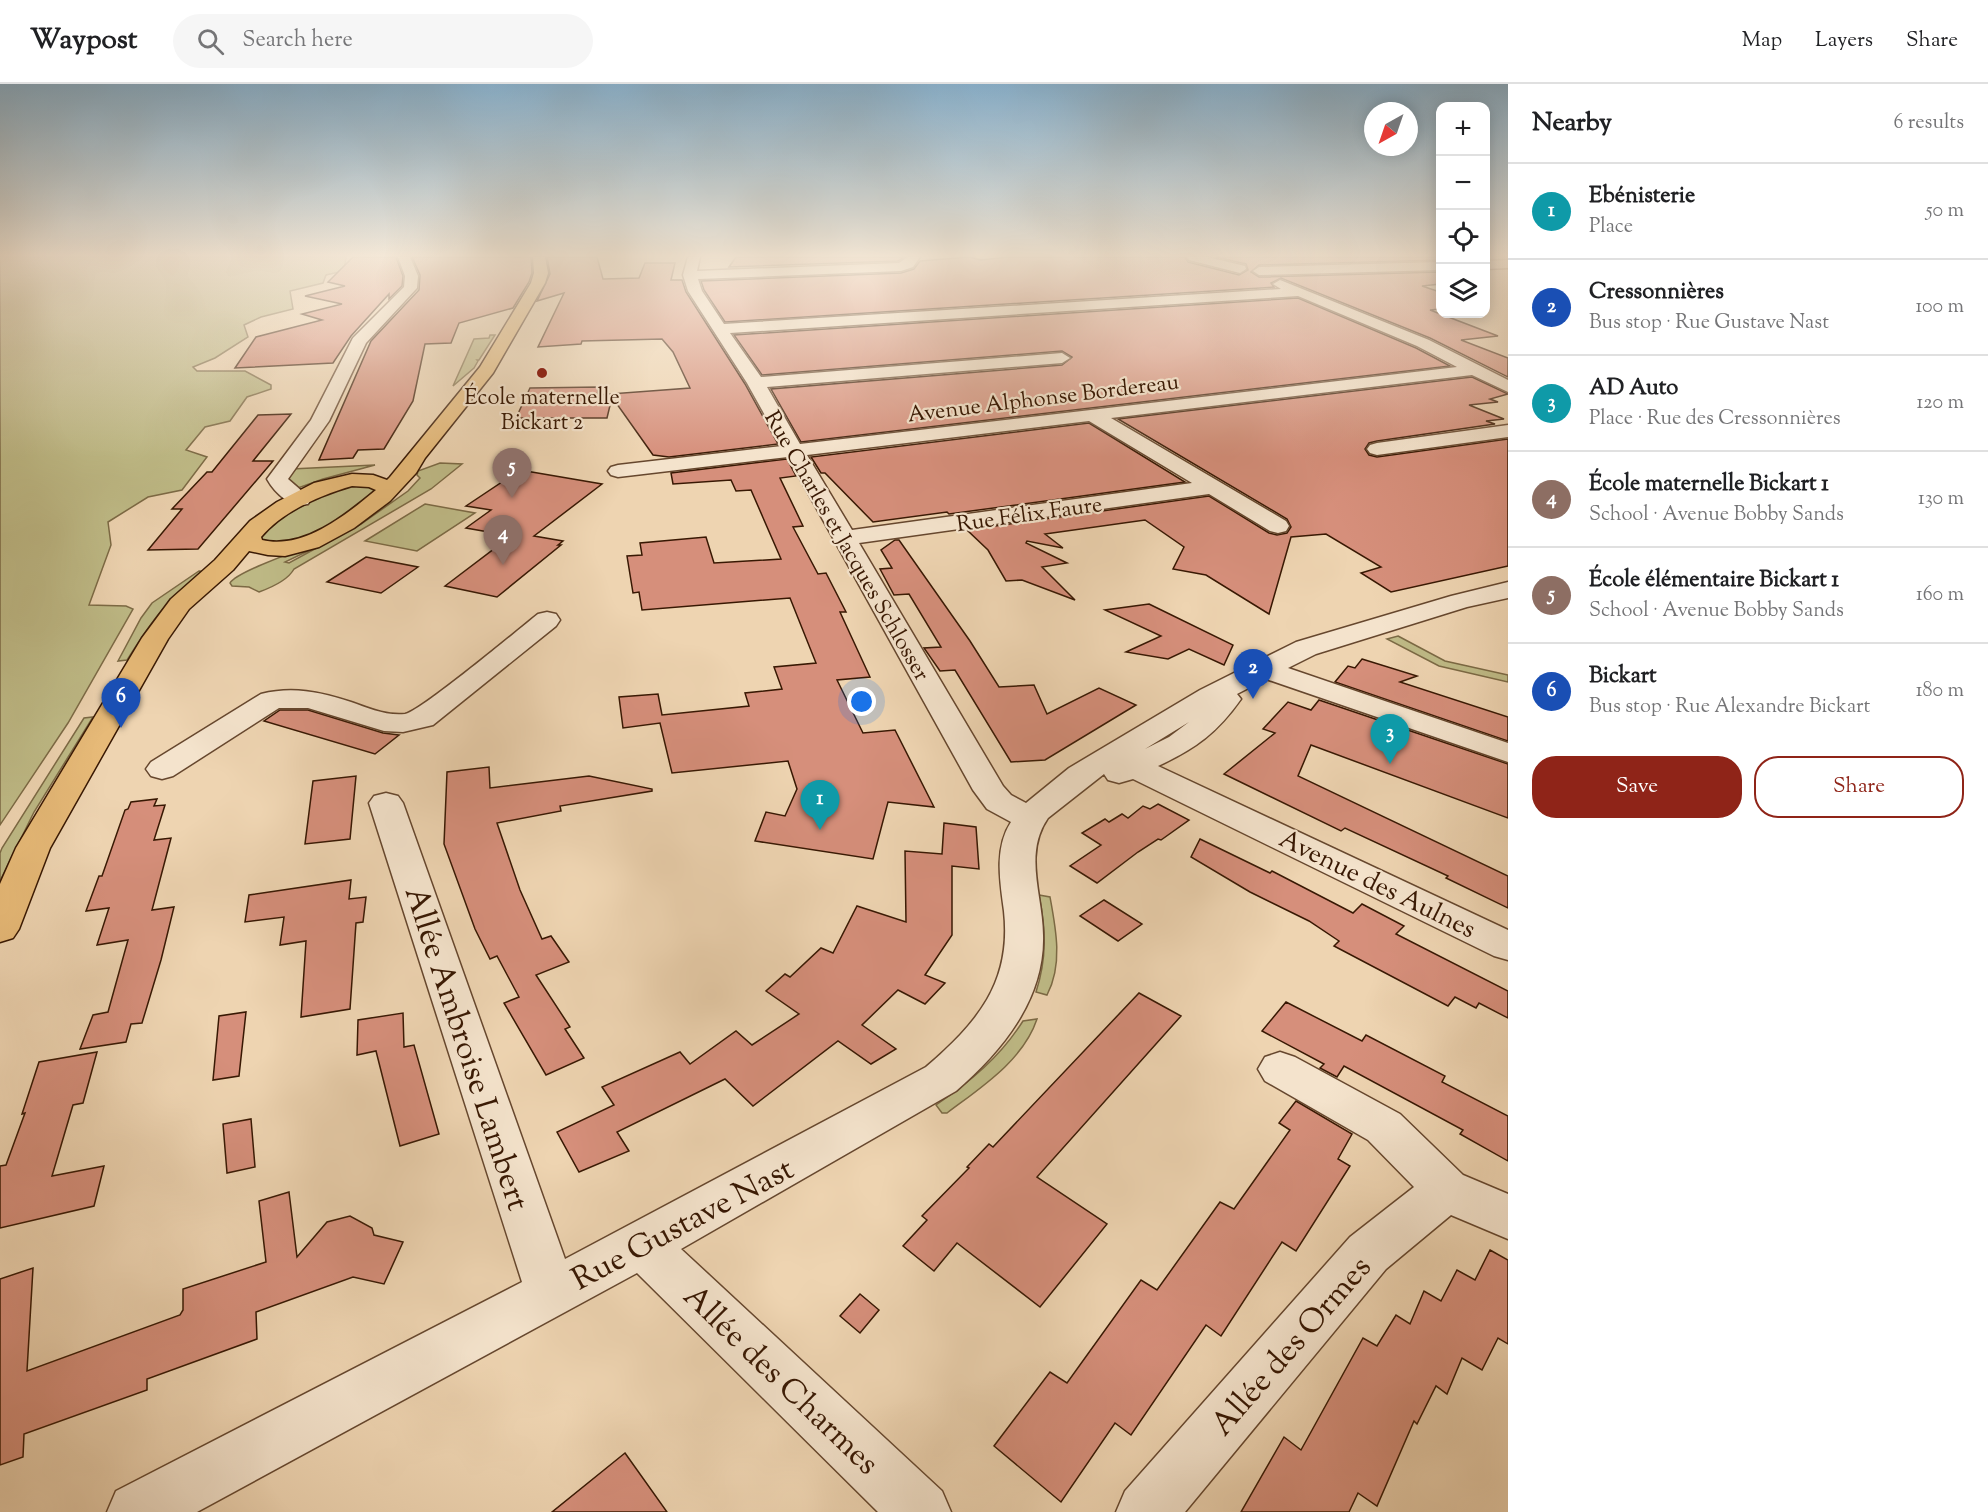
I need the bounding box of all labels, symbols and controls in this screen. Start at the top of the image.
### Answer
search box [173,14,593,68]
text: Waypost [30,21,137,61]
icon: search [194,25,227,58]
text: Search here [242,25,353,57]
text: Map [1742,26,1782,56]
text: Layers [1815,26,1873,56]
text: Share [1906,26,1958,56]
north arrow [1364,102,1418,156]
map controls [1436,102,1490,318]
button: + [1436,102,1490,156]
text: Nearby [1532,105,1612,142]
text: 6 results [1894,109,1964,138]
button: − [1436,156,1490,210]
text: Ebénisterie [1589,181,1695,213]
text: 1 [1548,197,1555,226]
text: 50 m [1926,197,1964,226]
button: locate [1436,210,1490,264]
text: Place [1589,213,1633,242]
button: layers [1436,264,1490,318]
text: Cressonnières [1589,277,1724,309]
text: 2 [1547,293,1556,322]
text: 100 m [1915,293,1964,322]
text: Bus stop · Rue Gustave Nast [1589,309,1829,338]
marker: École maternelle Bickart 2 [535,366,549,380]
street label: Avenue Alphonse Bordereau [906,367,1181,432]
text: AD Auto [1589,373,1678,405]
place label: École maternelle Bickart 2 [464,382,620,440]
text: 3 [1547,389,1556,418]
text: 120 m [1916,389,1964,418]
street label: Rue Charles et Jacques Schlosser [755,405,936,688]
text: Place · Rue des Cressonnières [1589,405,1841,434]
pin: 5 [492,448,532,498]
text: École maternelle Bickart 1 [1589,469,1829,501]
text: 4 [1546,485,1557,514]
text: 130 m [1918,485,1964,514]
street label: Rue Félix Faure [955,490,1104,542]
text: School · Avenue Bobby Sands [1589,501,1844,530]
pin: 4 [484,516,522,565]
text: École élémentaire Bickart 1 [1589,565,1839,597]
text: 5 [1548,581,1555,610]
text: 160 m [1916,581,1964,610]
text: School · Avenue Bobby Sands [1589,597,1844,626]
pin: 2 [1234,650,1272,699]
text: Bickart [1589,661,1656,693]
text: 6 [1547,677,1556,706]
text: 180 m [1916,677,1964,706]
pin: 6 [102,678,140,728]
your location [847,687,876,716]
text: Bus stop · Rue Alexandre Bickart [1589,693,1870,722]
pin: 3 [1370,714,1410,764]
button: Save [1532,756,1742,818]
button: Share [1754,756,1964,818]
pin: 1 [800,780,840,830]
street label: Avenue des Aulnes [1272,822,1481,949]
street label: Allée Ambroise Lambert [391,881,539,1217]
street label: Rue Gustave Nast [564,1148,803,1304]
street label: Allée des Ormes [1201,1247,1383,1447]
street label: Allée des Charmes [672,1275,888,1487]

